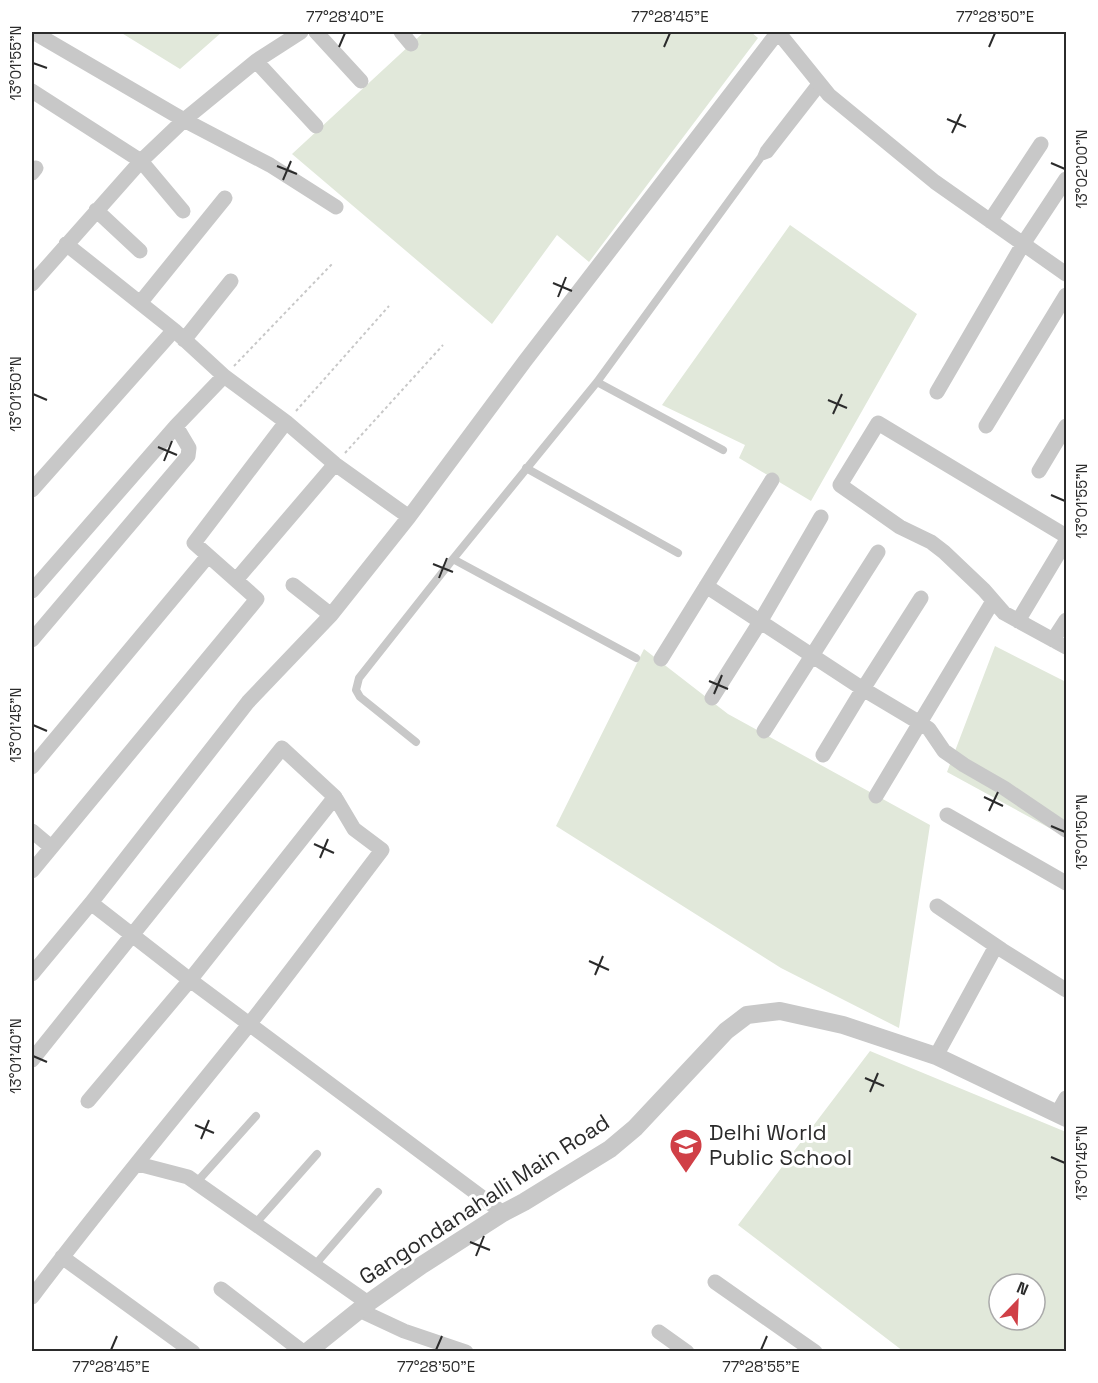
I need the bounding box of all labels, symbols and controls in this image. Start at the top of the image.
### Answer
text: 77°28'40"E [306,7,384,26]
text: 77°28'45"E [631,7,709,26]
text: 77°28'50"E [956,7,1034,26]
text: 13°01'55"N [6,25,25,101]
text: 13°02'00"N [1072,129,1091,209]
text: 13°01'50"N [6,356,25,432]
text: 13°01'55"N [1072,463,1091,539]
text: 13°01'45"N [6,688,25,762]
text: 13°01'50"N [1072,794,1091,870]
text: 13°01'40"N [6,1018,25,1094]
street label: Gangondanahalli Main Road [354,1107,614,1291]
place label: Delhi World Public School [709,1118,852,1171]
text: 13°01'45"N [1072,1126,1091,1200]
school or university icon: Delhi World Public School [668,1127,704,1174]
north arrow [987,1272,1047,1332]
text: N [1014,1277,1032,1300]
text: 77°28'45"E [72,1357,150,1376]
text: 77°28'50"E [397,1357,475,1376]
text: 77°28'55"E [722,1357,800,1376]

